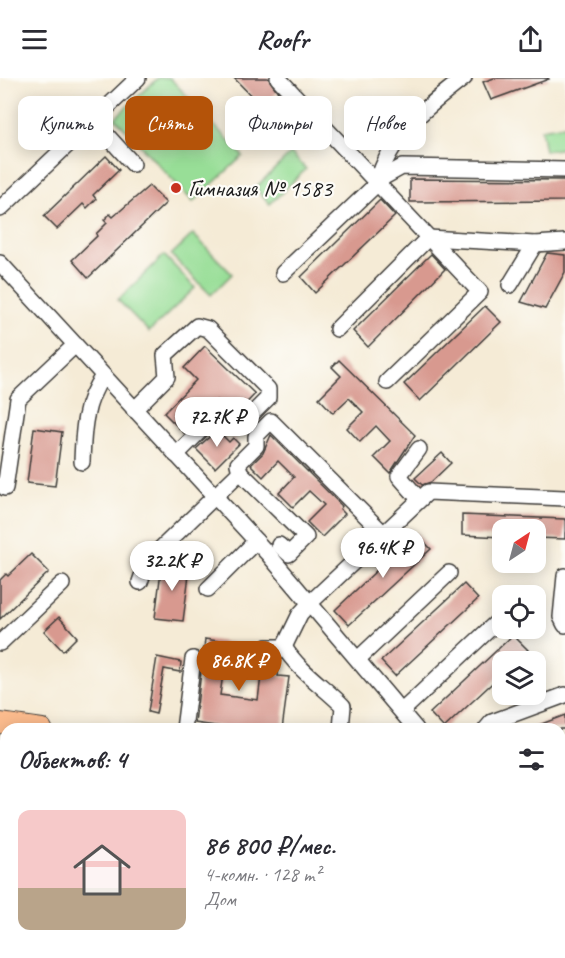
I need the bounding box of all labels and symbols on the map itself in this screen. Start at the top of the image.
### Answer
place label: Гимназия № 1583 [188,173,334,203]
marker: Гимназия № 1583 [169,181,183,195]
pin: 72.7K ₽ [162,397,272,448]
north arrow [492,519,546,573]
pin: 96.4K ₽ [328,528,438,579]
pin: 32.2K ₽ [117,541,227,592]
pin: 86.8K ₽ [184,641,294,692]

